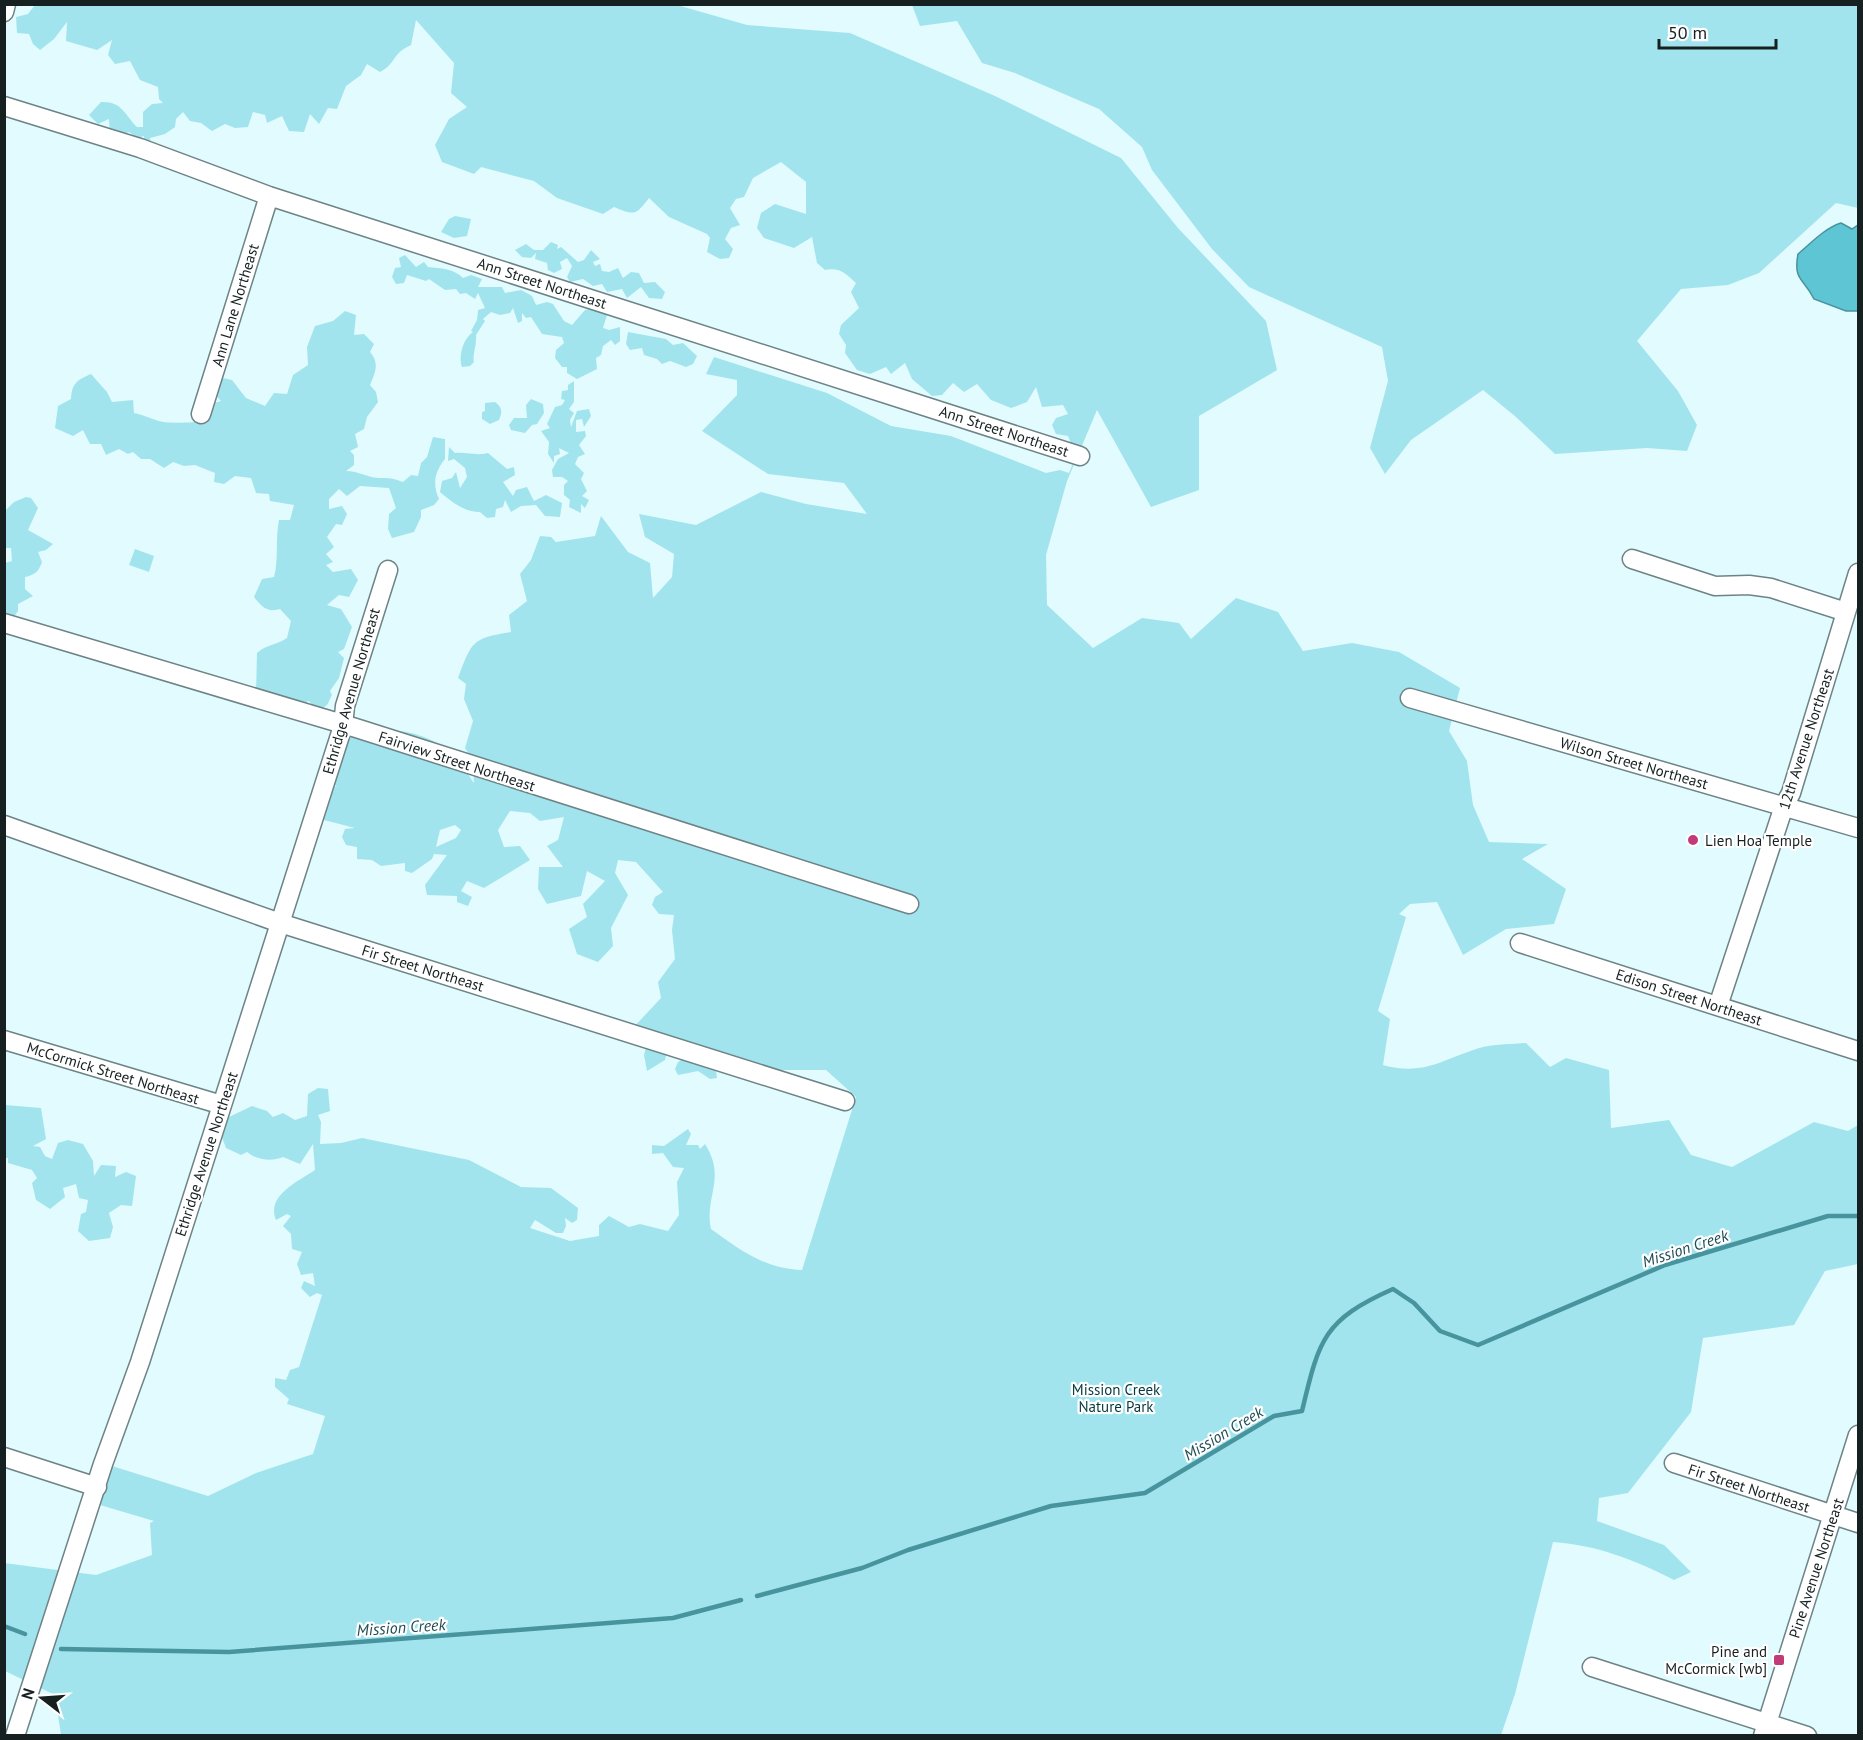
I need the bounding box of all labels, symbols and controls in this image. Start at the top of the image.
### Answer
scale bar [1659,12,1776,50]
text: 50 m [1668,21,1707,44]
street label: Ann Lane Northeast [207,241,263,369]
street label: Ann Street Northeast [475,253,609,313]
street label: Ann Street Northeast [937,401,1071,461]
street label: Ethridge Avenue Northeast [318,606,384,776]
street label: 12th Avenue Northeast [1774,666,1838,812]
street label: Fairview Street Northeast [376,727,538,795]
street label: Wilson Street Northeast [1558,733,1710,793]
place label: Lien Hoa Temple [1705,831,1812,850]
marker: Lien Hoa Temple [1686,833,1700,847]
street label: Fir Street Northeast [360,940,486,996]
street label: Edison Street Northeast [1614,964,1764,1030]
street label: McCormick Street Northeast [24,1038,202,1108]
street label: Ethridge Avenue Northeast [170,1069,242,1239]
water label: Mission Creek [1640,1224,1731,1271]
park label: Mission Creek Nature Park [1072,1380,1161,1416]
water label: Mission Creek [1180,1401,1267,1465]
street label: Fir Street Northeast [1686,1459,1812,1517]
street label: Pine Avenue Northeast [1784,1496,1848,1640]
water label: Mission Creek [356,1614,447,1640]
place label: Pine and McCormick [wb] [1665,1642,1767,1678]
marker: Pine and McCormick [wb] [1772,1653,1786,1667]
north arrow [12,1668,72,1728]
text: N [17,1686,39,1702]

